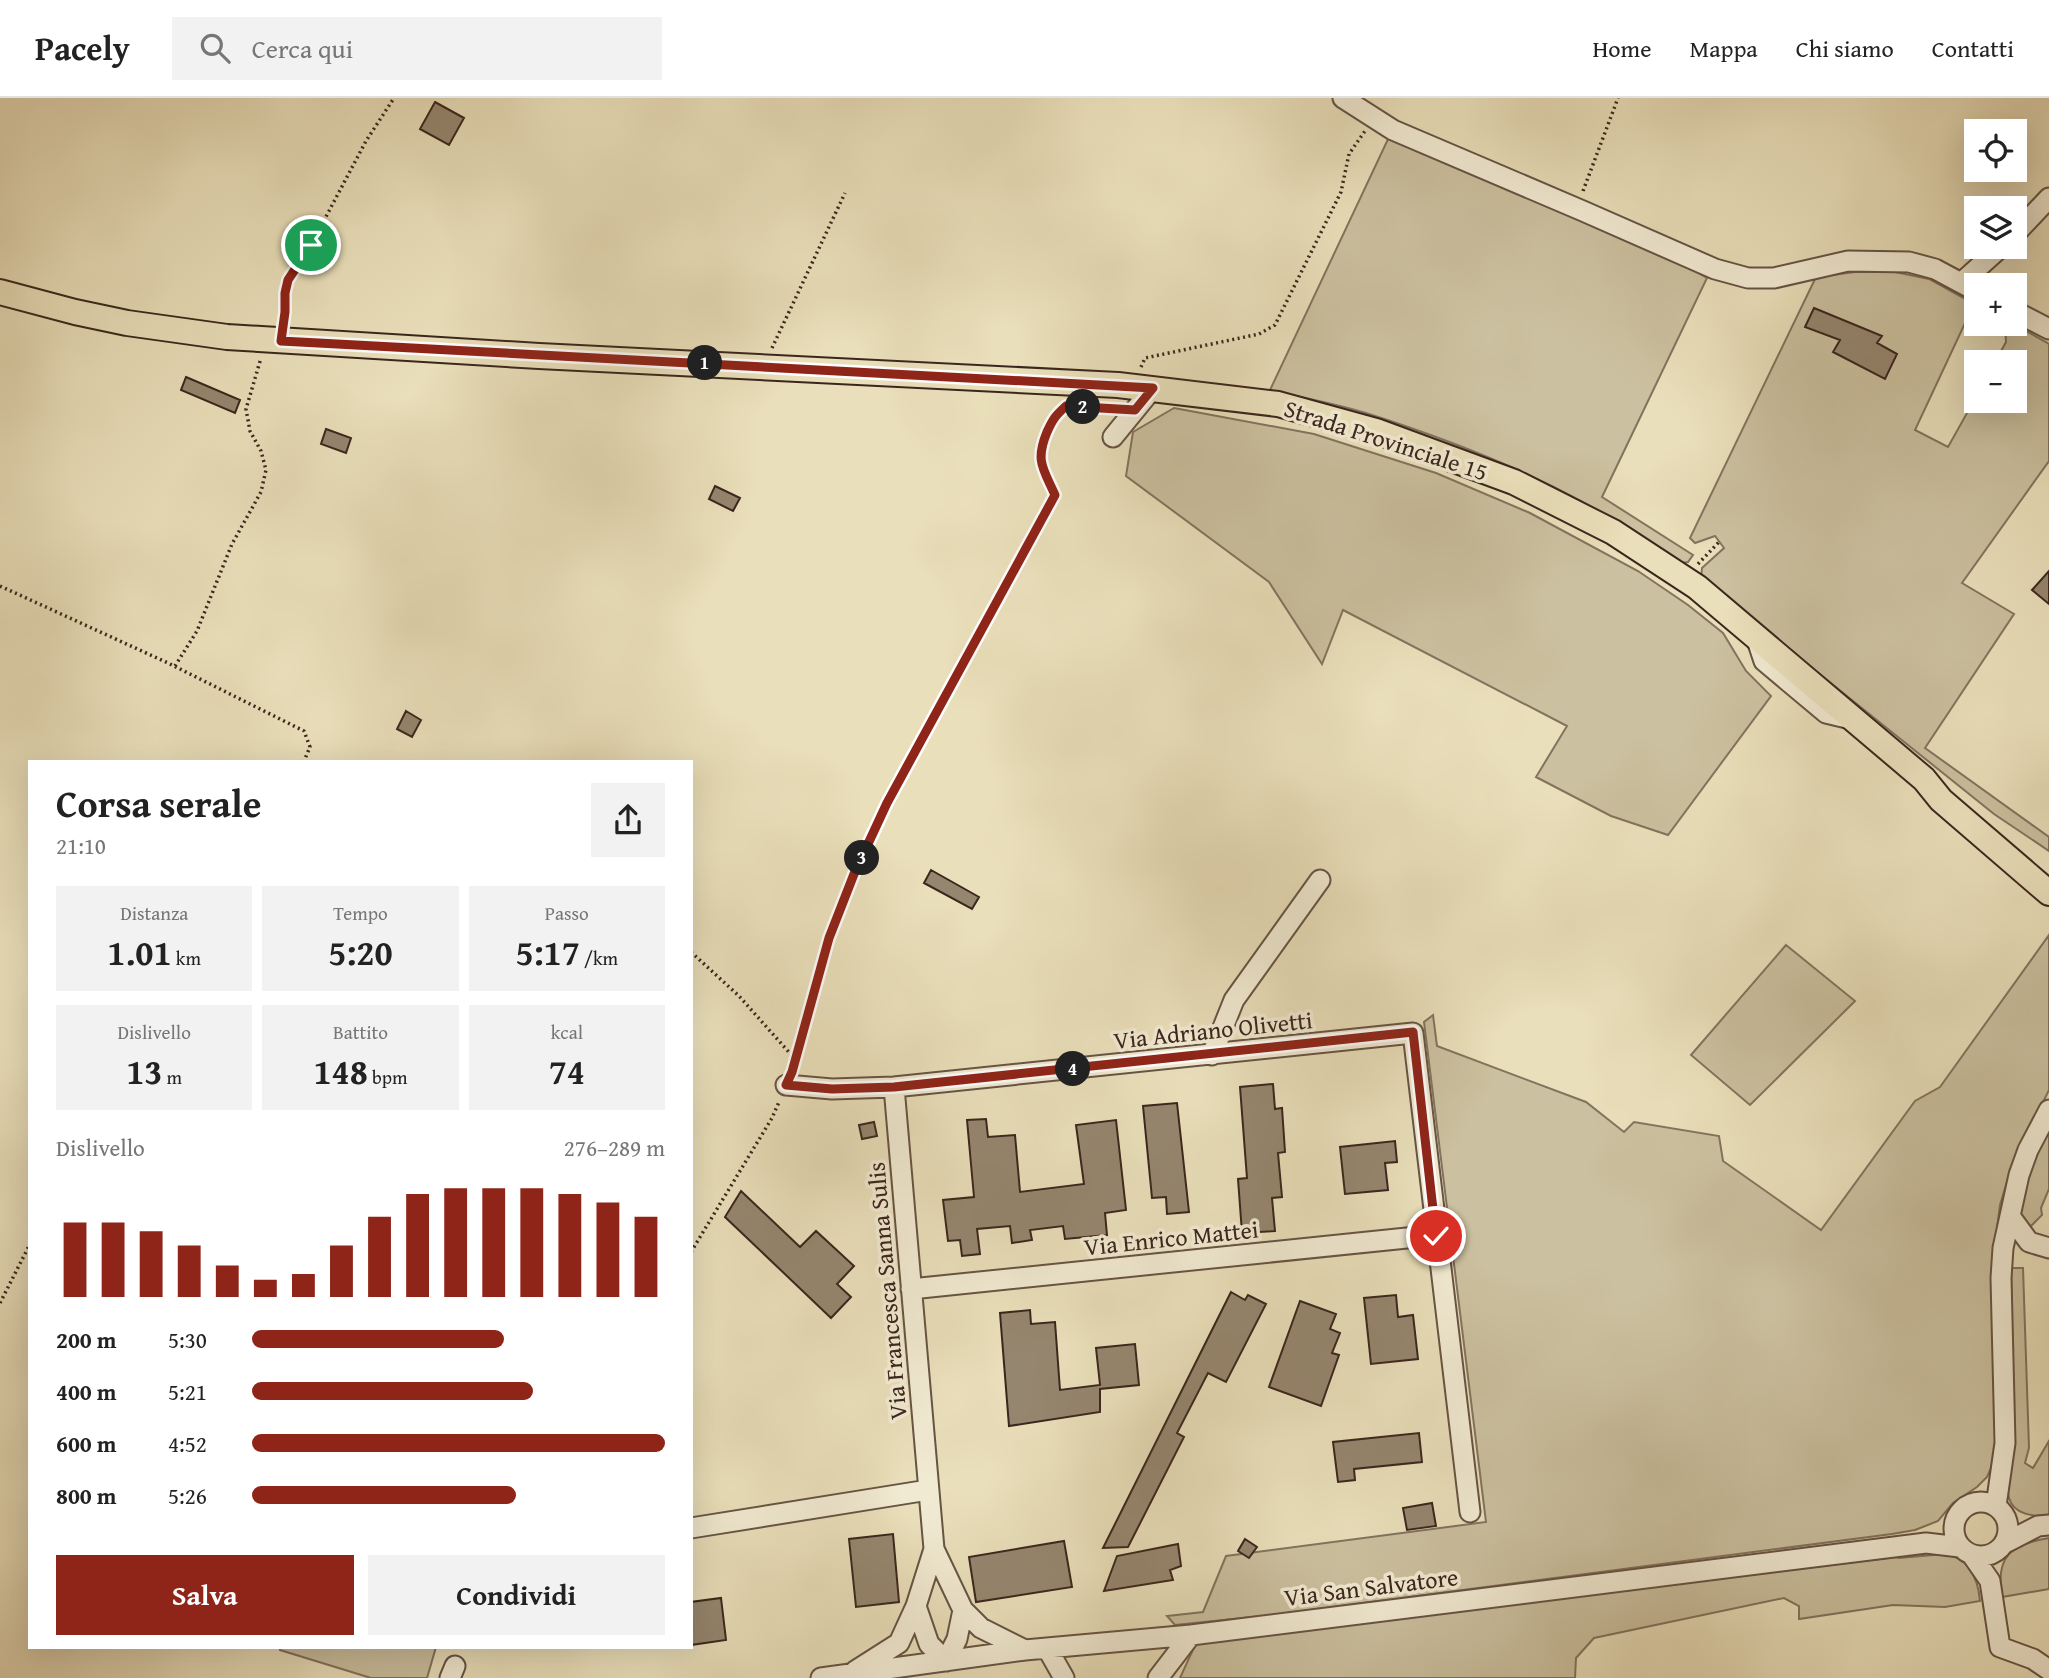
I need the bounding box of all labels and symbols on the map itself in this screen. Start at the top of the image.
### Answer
pin [281,215,341,275]
pin: 1 [688,345,722,380]
pin: 2 [1066,390,1100,424]
street label: Strada Provinciale 15 [1280,391,1492,489]
pin: 3 [844,840,880,876]
street label: Via Adriano Olivetti [1112,1002,1314,1058]
pin: 4 [1056,1052,1090,1086]
street label: Via Francesca Sanna Sulis [858,1161,916,1421]
pin [1406,1206,1466,1266]
street label: Via Enrico Mattei [1082,1211,1260,1265]
street label: Via San Salvatore [1282,1559,1460,1615]

